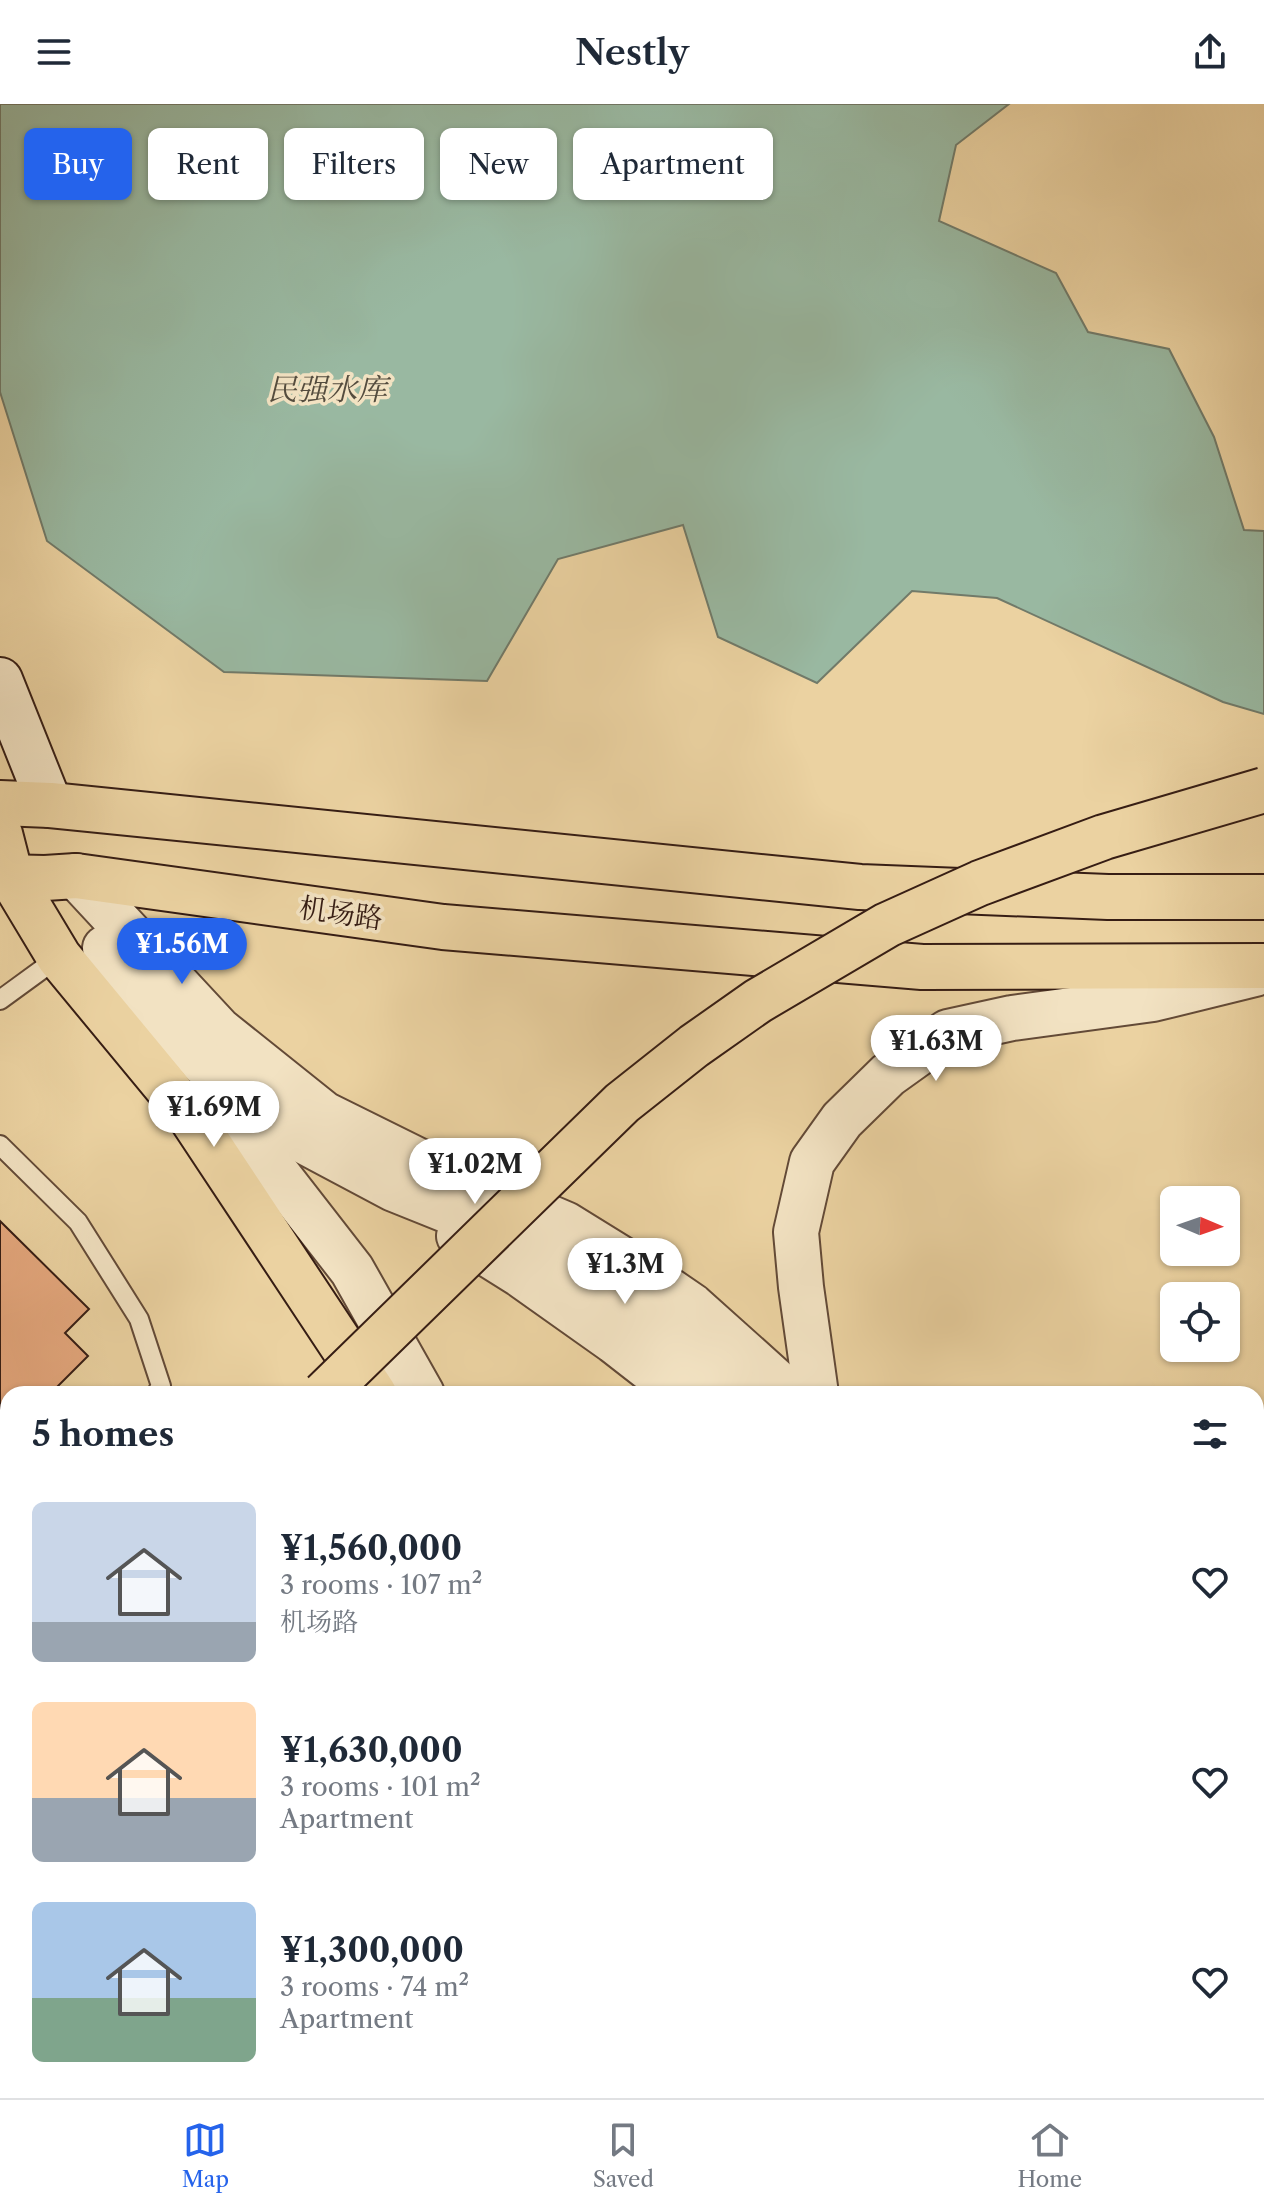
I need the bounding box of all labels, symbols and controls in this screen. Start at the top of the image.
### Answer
icon: menu [32,30,76,74]
text: Nestly [575,30,689,74]
icon: share [1188,30,1232,74]
chip: Buy [24,128,132,200]
chip: Rent [148,128,268,200]
chip: Filters [284,128,424,200]
chip: New [440,128,557,200]
chip: Apartment [573,128,773,200]
water label: 民强水库 [267,371,392,408]
street label: 机场路 [297,890,385,936]
pin: ¥1.56M [117,918,247,986]
text: ¥1.56M [135,928,229,960]
pin: ¥1.63M [871,1015,1001,1083]
text: ¥1.63M [889,1025,983,1057]
pin: ¥1.69M [149,1081,279,1149]
text: ¥1.69M [166,1091,262,1123]
pin: ¥1.02M [410,1138,540,1206]
text: ¥1.02M [427,1148,523,1180]
north arrow [1160,1186,1240,1266]
map controls [1160,1186,1240,1362]
pin: ¥1.3M [569,1238,681,1306]
text: ¥1.3M [585,1248,665,1280]
button: locate [1160,1282,1240,1362]
icon: filters [1188,1412,1232,1456]
text: 5 homes [32,1413,174,1455]
text: ¥1,560,000 [280,1527,462,1569]
icon: home [96,1534,192,1630]
icon: heart [1188,1560,1232,1604]
text: 3 rooms · 107 m² [280,1569,482,1601]
text: 机场路 [280,1606,358,1638]
text: ¥1,630,000 [280,1729,463,1771]
icon: home [96,1734,192,1830]
icon: heart [1188,1760,1232,1804]
text: 3 rooms · 101 m² [280,1771,481,1803]
text: Apartment [280,1803,413,1835]
text: ¥1,300,000 [280,1929,464,1971]
icon: home [96,1934,192,2030]
icon: heart [1188,1960,1232,2004]
text: 3 rooms · 74 m² [280,1971,469,2003]
text: Apartment [280,2003,413,2035]
tab: Map [182,2118,229,2193]
tab: Saved [593,2118,654,2193]
tab: Home [1018,2118,1082,2193]

